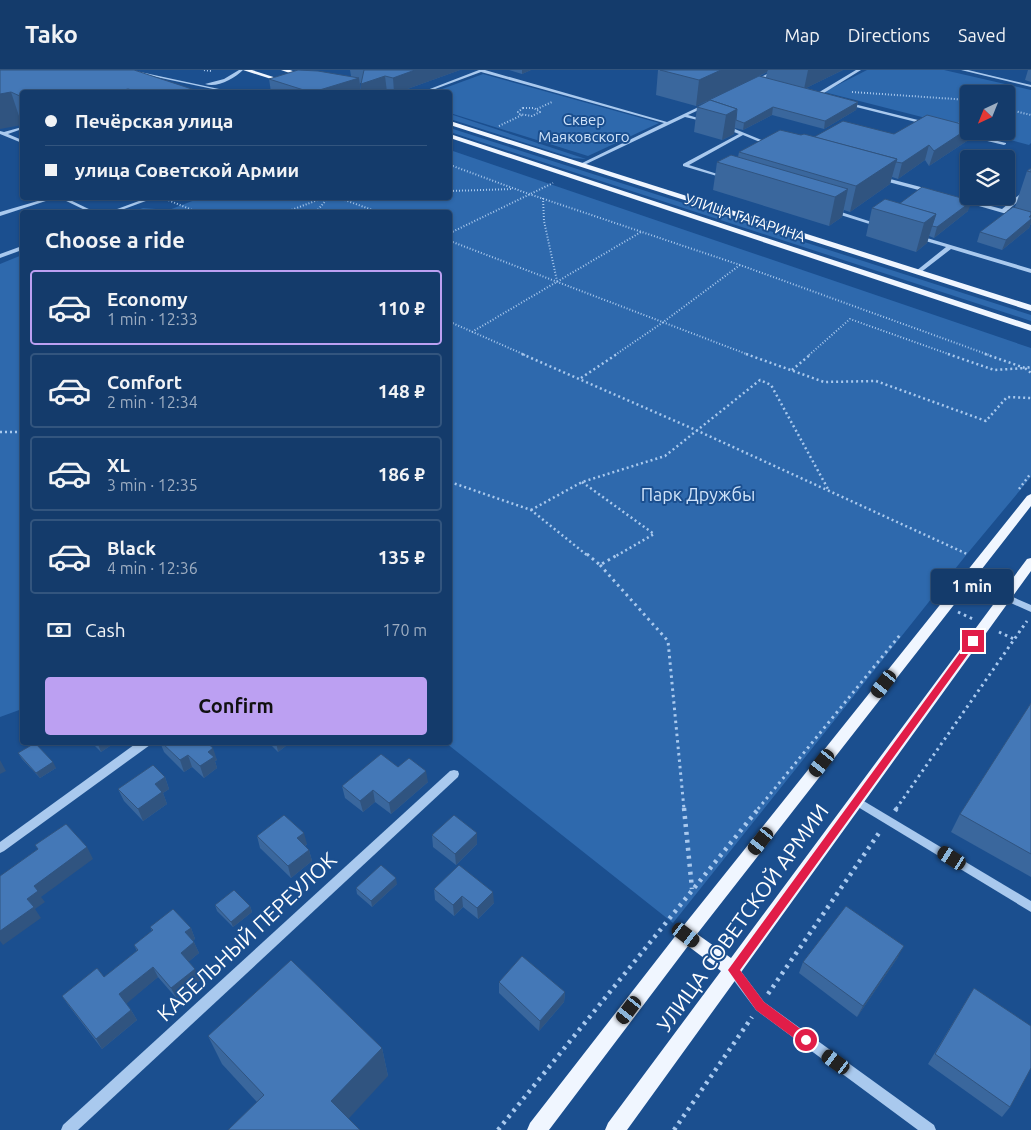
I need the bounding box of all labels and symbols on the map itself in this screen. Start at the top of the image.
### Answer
north arrow [960,85,1015,140]
park label: Сквер Маяковского [538,111,630,145]
street label: УЛИЦА ГАГАРИНА [683,190,808,245]
park label: Парк Дружбы [641,484,755,504]
callout: 1 min [932,568,1014,604]
route end [962,630,984,652]
car [868,668,899,700]
car [806,747,837,779]
street label: УЛИЦА СОВЕТСКОЙ АРМИИ [652,799,833,1036]
car [745,825,776,857]
car [935,844,968,872]
street label: КАБЕЛЬНЫЙ ПЕРЕУЛОК [152,847,341,1026]
car [669,920,702,950]
car [613,994,644,1026]
route start [795,1029,817,1051]
car [819,1047,852,1077]

